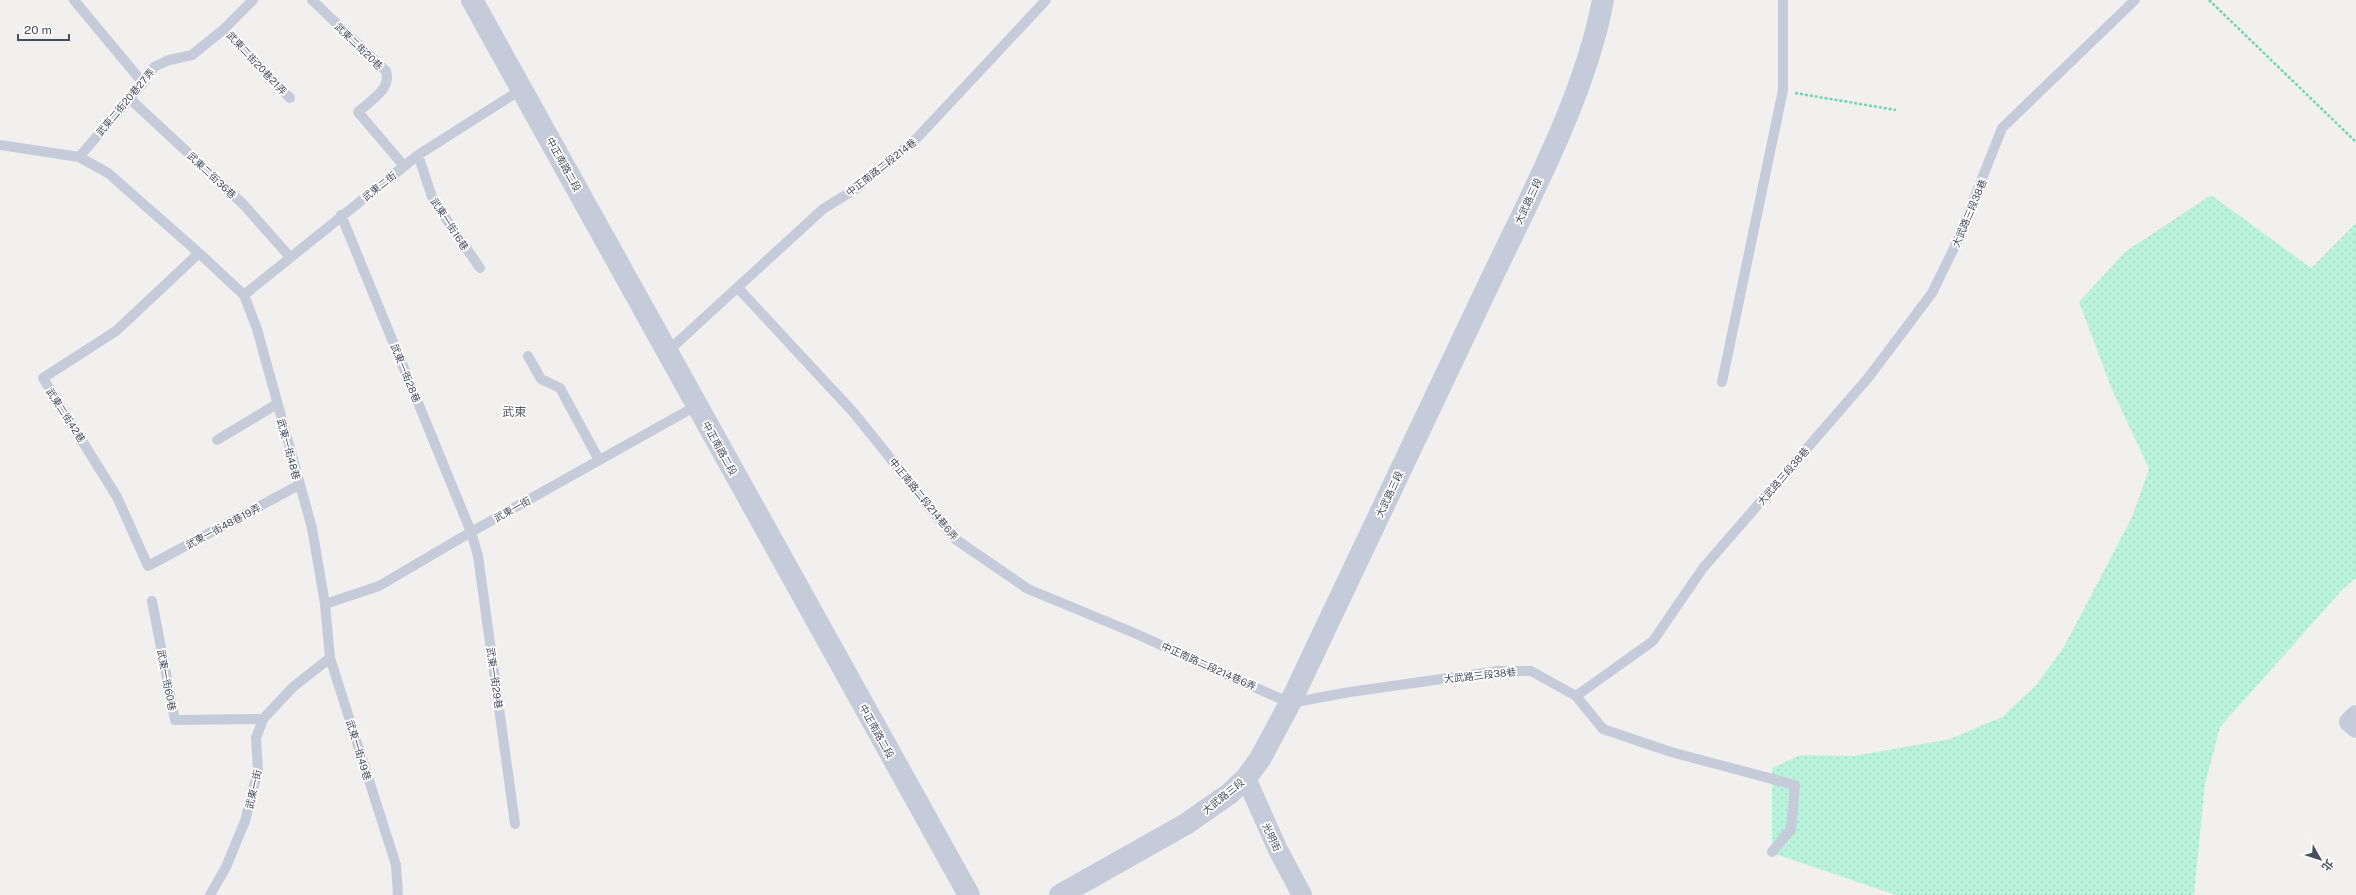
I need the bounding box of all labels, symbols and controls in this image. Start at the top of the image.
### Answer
scale bar [18,16,69,42]
street label: 武東二街20巷 [332,20,386,72]
text: 20 m [24,23,52,37]
street label: 武東二街20巷21弄 [225,29,289,97]
street label: 武東二街20巷27弄 [93,66,157,138]
street label: 中正南路二段 [544,135,584,193]
street label: 中正南路二段214巷 [843,136,919,198]
street label: 武東二街36巷 [185,149,239,201]
street label: 武東二街 [360,169,398,203]
street label: 大武路三段 [1512,176,1544,226]
street label: 大武路三段38巷 [1949,177,1989,249]
street label: 武東一街16巷 [429,195,471,253]
street label: 武東一街28巷 [389,342,423,404]
street label: 武東二街42巷 [44,386,88,444]
district label: 武東 [502,405,526,419]
street label: 武東一街48巷 [275,417,303,481]
street label: 中正南路二段 [700,419,740,477]
street label: 大武路三段38巷 [1755,445,1811,507]
street label: 中正南路二段214巷6弄 [887,455,961,543]
street label: 大武路三段 [1373,469,1405,519]
street label: 武東一街 [492,494,532,524]
street label: 武東一街48巷19弄 [184,501,262,551]
street label: 中正南路二段214巷6弄 [1160,640,1258,692]
street label: 武東一街29巷 [485,646,505,710]
street label: 武東一街60巷 [155,648,179,712]
street label: 大武路三段38巷 [1443,665,1517,685]
street label: 中正南路二段 [857,702,897,760]
street label: 武東一街49巷 [344,718,374,782]
street label: 武東一街 [243,768,263,810]
street label: 大武路三段 [1200,776,1246,816]
street label: 光明街 [1260,821,1284,853]
north arrow [2300,839,2340,879]
text: 北 [2320,857,2336,873]

